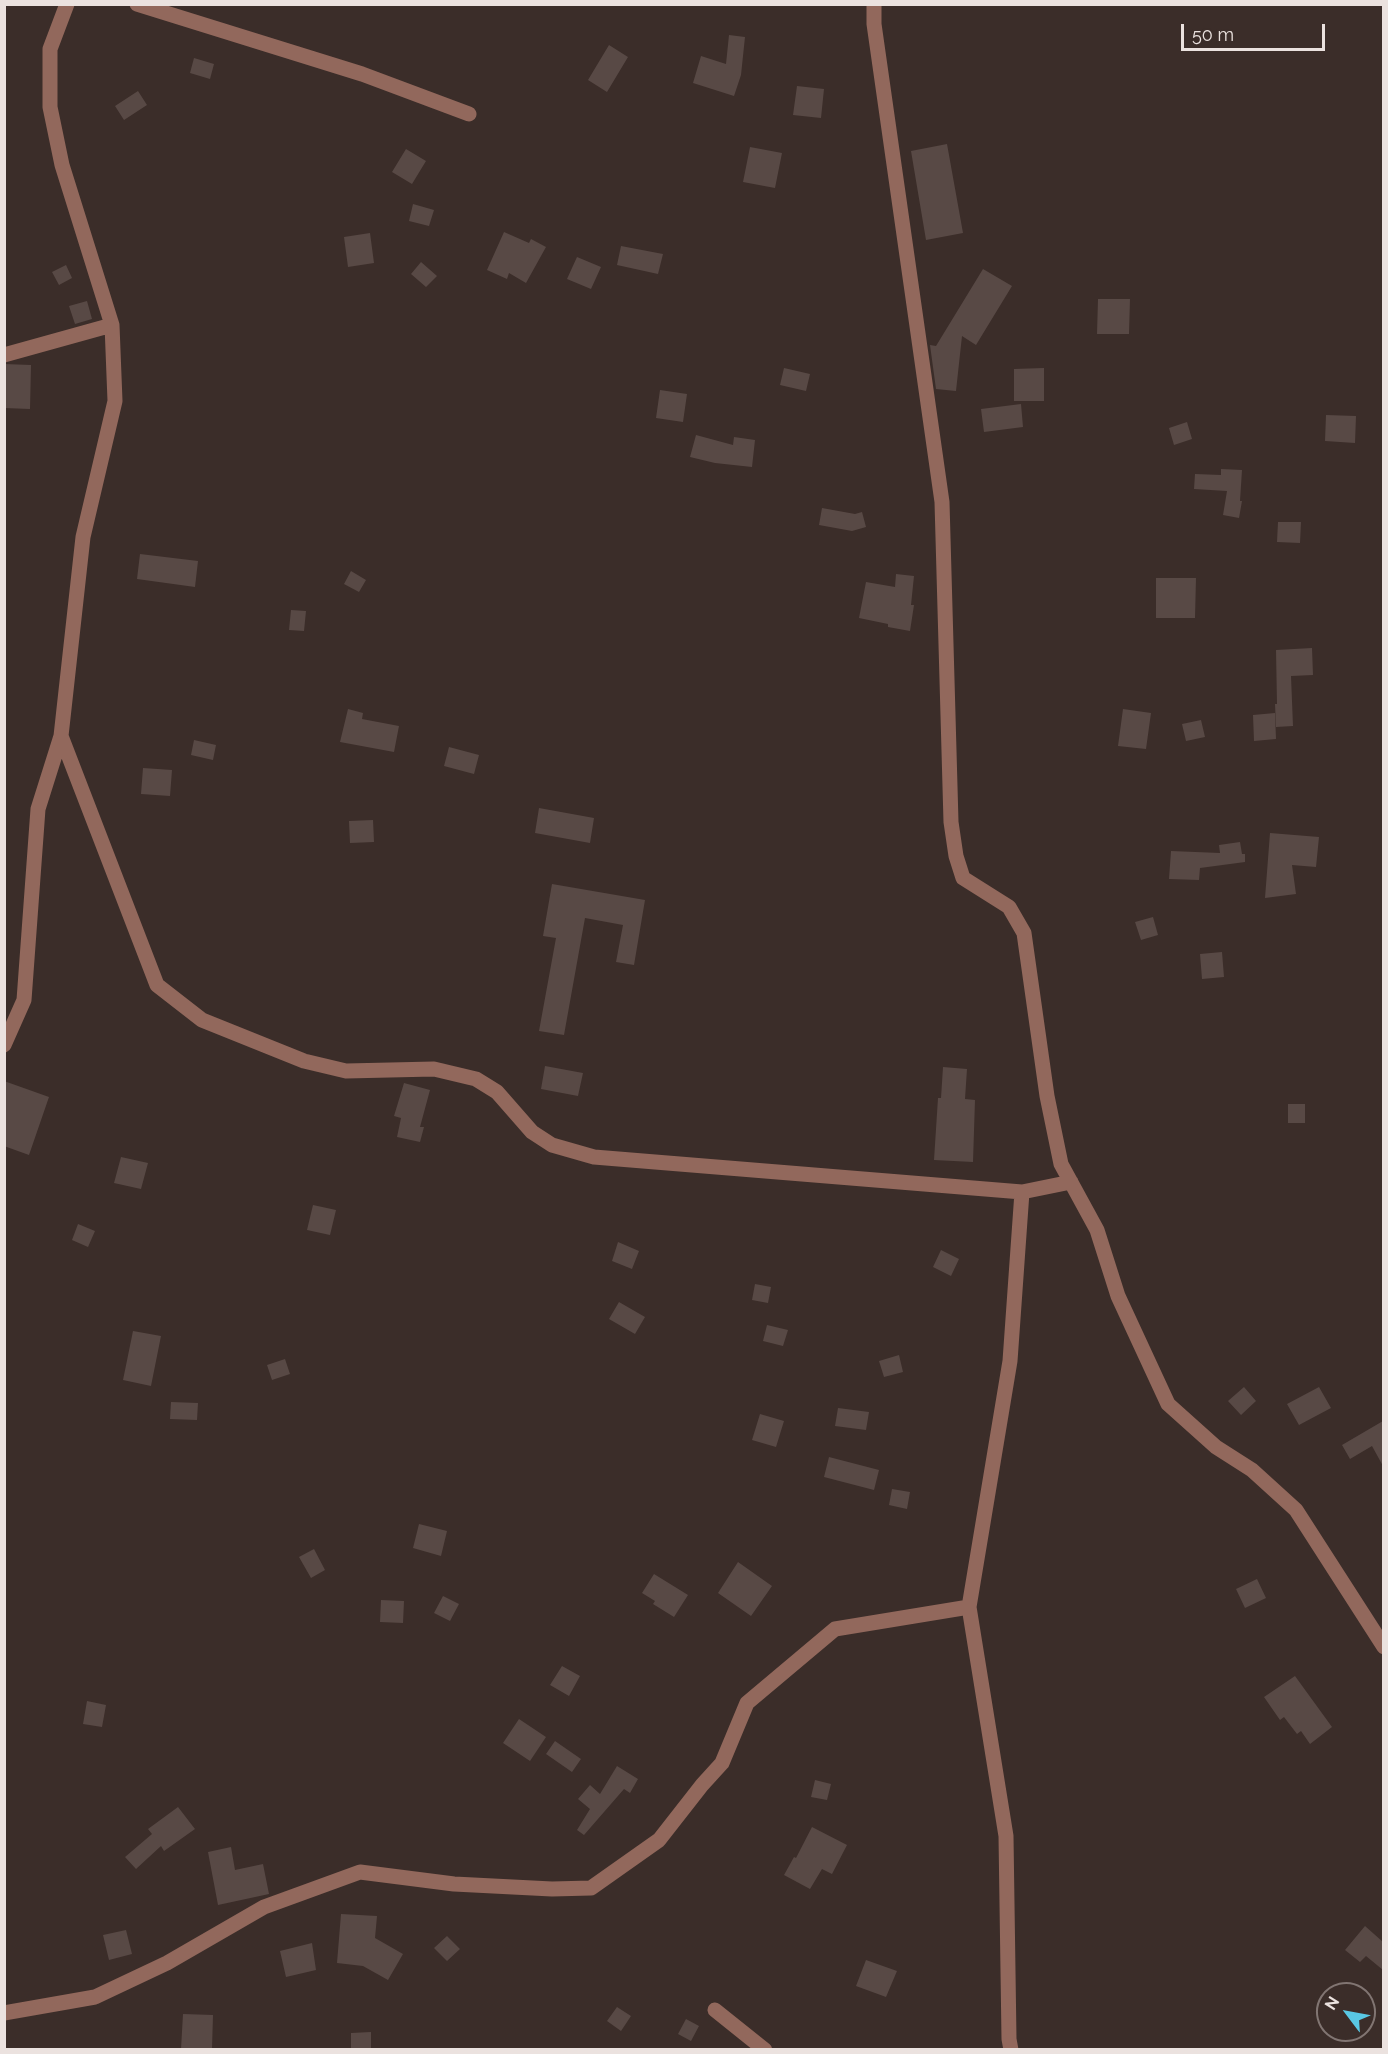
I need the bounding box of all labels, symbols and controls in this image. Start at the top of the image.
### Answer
scale bar [1184,12,1328,50]
text: 50 m [1192,24,1234,45]
north arrow [1316,1982,1376,2042]
text: N [1321,1993,1343,2013]

